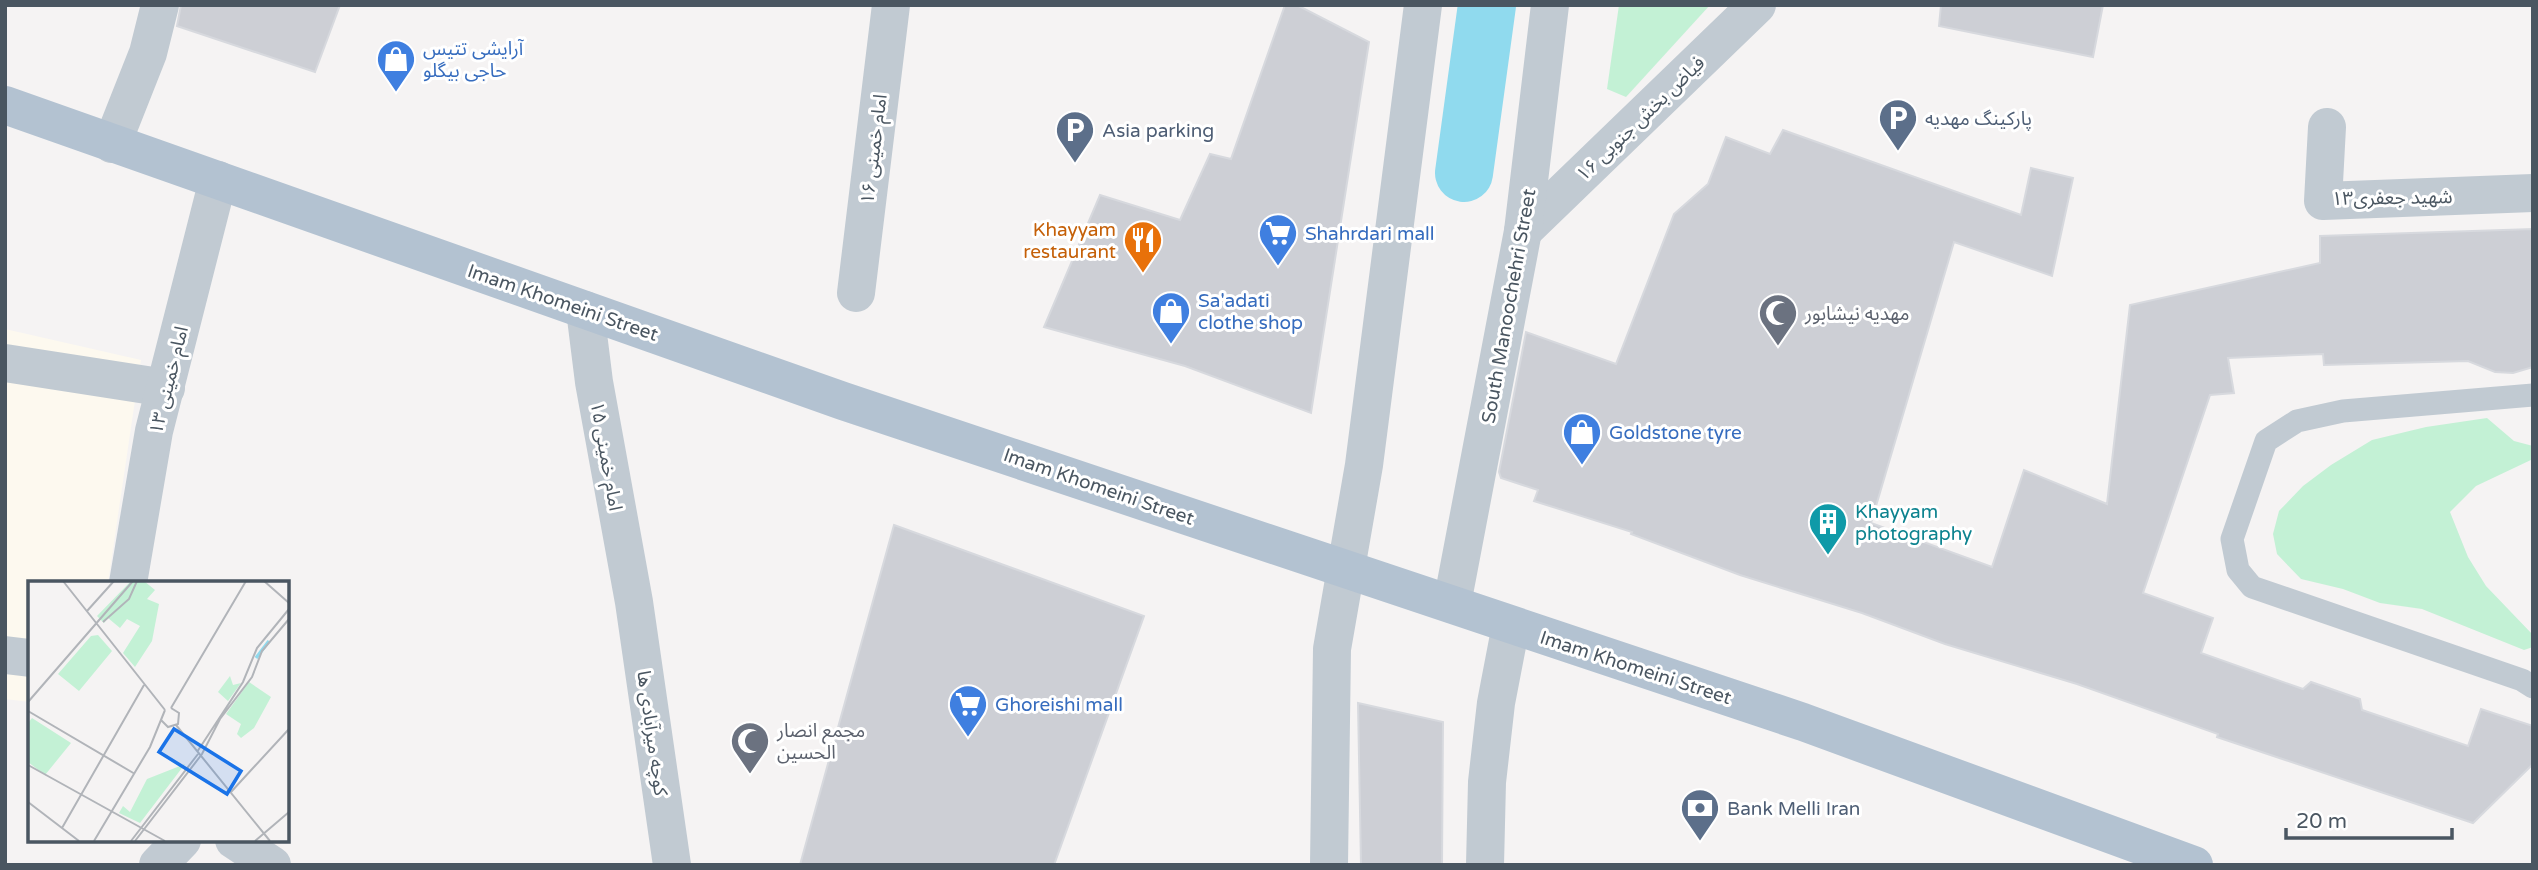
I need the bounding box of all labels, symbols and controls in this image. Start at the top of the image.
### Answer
shop icon: آرایشی تتیس حاجی بیگلو [375,38,417,93]
place label: آرایشی تتیس حاجی بیگلو [423,38,525,82]
street label: فیاض بخش جنوبی ۱۶ [1572,52,1709,186]
street label: امام خمینی ۱۶ [856,93,895,206]
parking icon: پارکینگ مهدیه [1877,97,1919,152]
place label: پارکینگ مهدیه [1925,108,2032,131]
parking icon: Asia parking [1054,109,1096,164]
place label: Asia parking [1102,120,1214,142]
street label: شهید جعفری۱۳ [2331,186,2453,210]
street label: South Manoochehri Street [1478,187,1540,425]
supermarket icon: Shahrdari mall [1257,212,1299,267]
place label: Khayyam restaurant [1023,219,1116,263]
restaurant icon: Khayyam restaurant [1122,219,1164,274]
place label: Shahrdari mall [1305,223,1435,245]
street label: Imam Khomeini Street [465,260,661,346]
shop icon: Sa'adati clothe shop [1150,290,1192,345]
place label: Sa'adati clothe shop [1198,290,1303,334]
mosque icon: مهدیه نیشابور [1757,292,1799,347]
place label: مهدیه نیشابور [1804,303,1910,325]
street label: امام خمینی ۱۳ [145,324,196,437]
street label: امام خمینی ۱۵ [583,400,626,513]
shop icon: Goldstone tyre [1561,411,1603,466]
place label: Goldstone tyre [1609,422,1742,444]
street label: Imam Khomeini Street [1001,444,1197,530]
building icon: Khayyam photography [1807,501,1849,556]
place label: Khayyam photography [1855,501,1972,545]
inset map [28,581,289,842]
street label: Imam Khomeini Street [1537,627,1734,709]
street label: کوچه میرآبادی ها [631,669,672,798]
supermarket icon: Ghoreishi mall [947,683,989,738]
place label: Ghoreishi mall [995,694,1123,716]
mosque icon: مجمع انصار الحسین [729,720,771,775]
place label: مجمع انصار الحسین [776,720,865,764]
bank icon: Bank Melli Iran [1679,787,1721,842]
scale bar [2286,796,2452,840]
place label: Bank Melli Iran [1727,798,1860,820]
text: 20 m [2296,809,2347,834]

